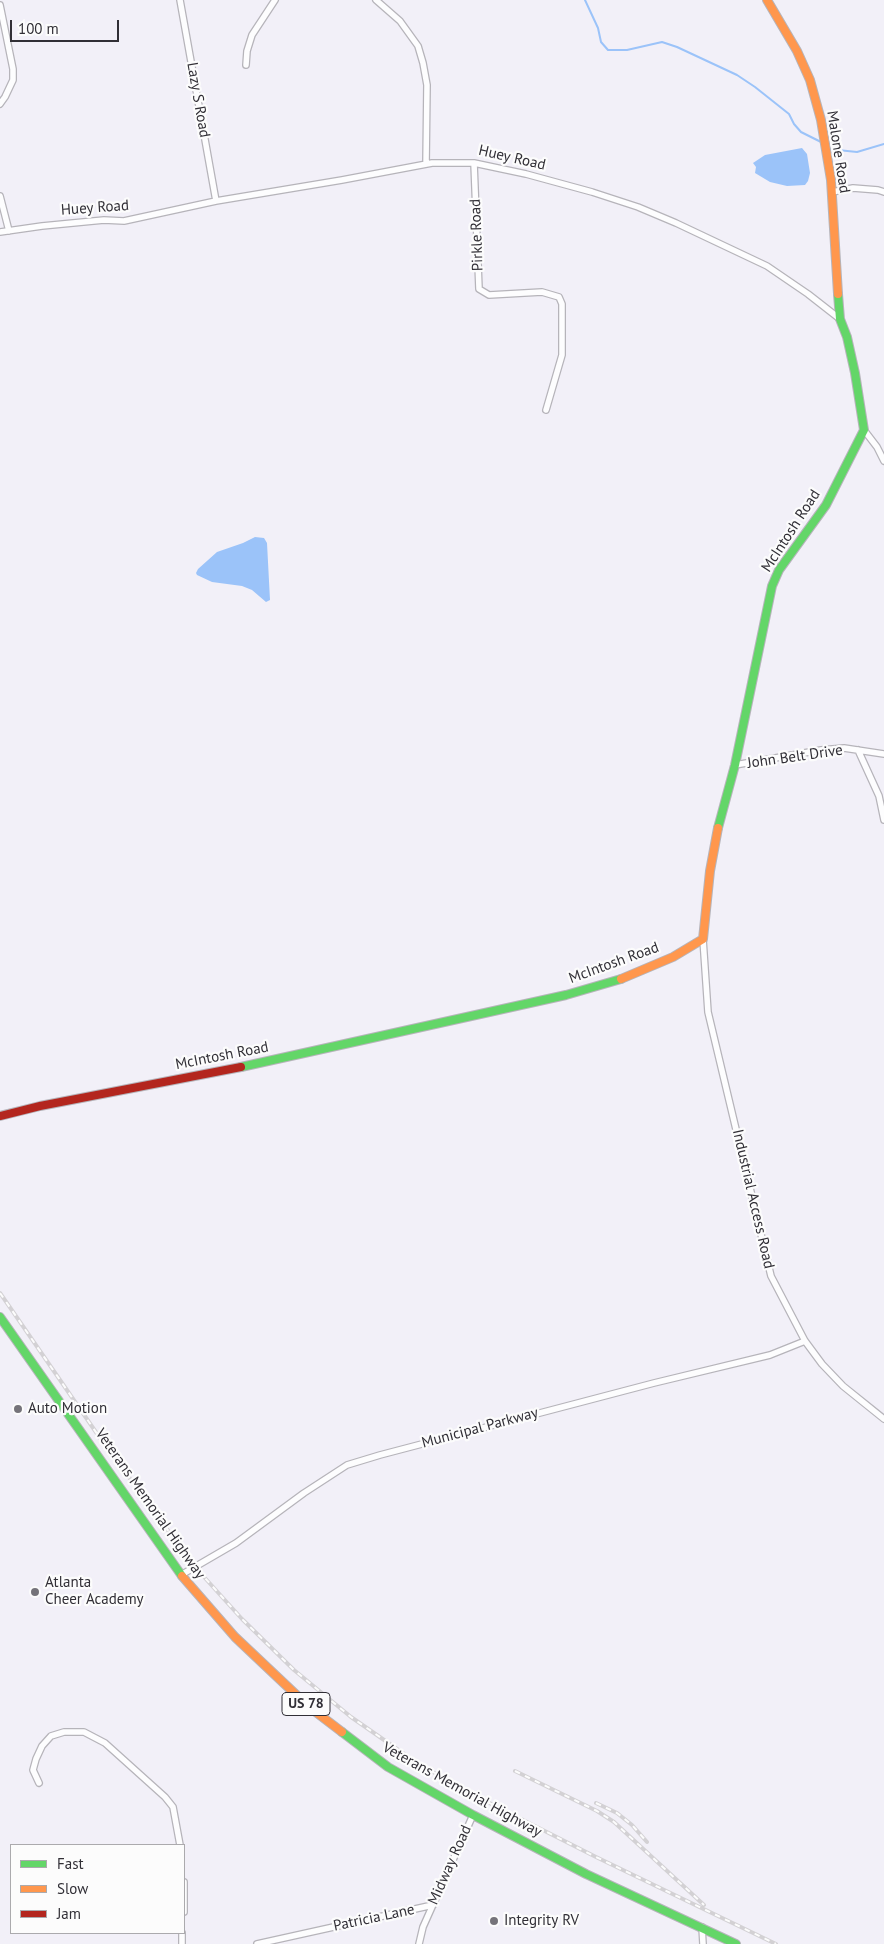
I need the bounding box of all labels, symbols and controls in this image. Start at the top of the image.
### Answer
scale bar [12,10,121,42]
text: 100 m [18,19,59,38]
street label: Lazy S Road [183,61,213,139]
street label: Malone Road [823,109,853,195]
street label: Huey Road [477,142,547,174]
street label: Huey Road [60,197,130,219]
street label: Pirkle Road [467,198,487,272]
street label: McIntosh Road [758,486,824,576]
street label: John Belt Drive [746,741,844,773]
street label: McIntosh Road [567,938,661,988]
street label: McIntosh Road [174,1038,270,1074]
street label: Industrial Access Road [728,1128,778,1270]
place label: Auto Motion [28,1400,107,1418]
marker: Auto Motion [12,1403,24,1415]
street label: Municipal Parkway [420,1404,540,1452]
street label: Veterans Memorial Highway [91,1425,209,1583]
place label: Atlanta Cheer Academy [45,1574,144,1609]
marker: Atlanta Cheer Academy [29,1586,41,1598]
road number: US 78 [282,1692,330,1716]
street label: Veterans Memorial Highway [379,1739,545,1841]
street label: Midway Road [424,1822,476,1908]
legend [10,1844,185,1934]
text: Fast [57,1854,84,1873]
text: Slow [57,1879,88,1898]
street label: Patricia Lane [332,1901,416,1935]
text: Jam [57,1904,81,1923]
place label: Integrity RV [504,1912,579,1930]
marker: Integrity RV [488,1915,500,1927]

